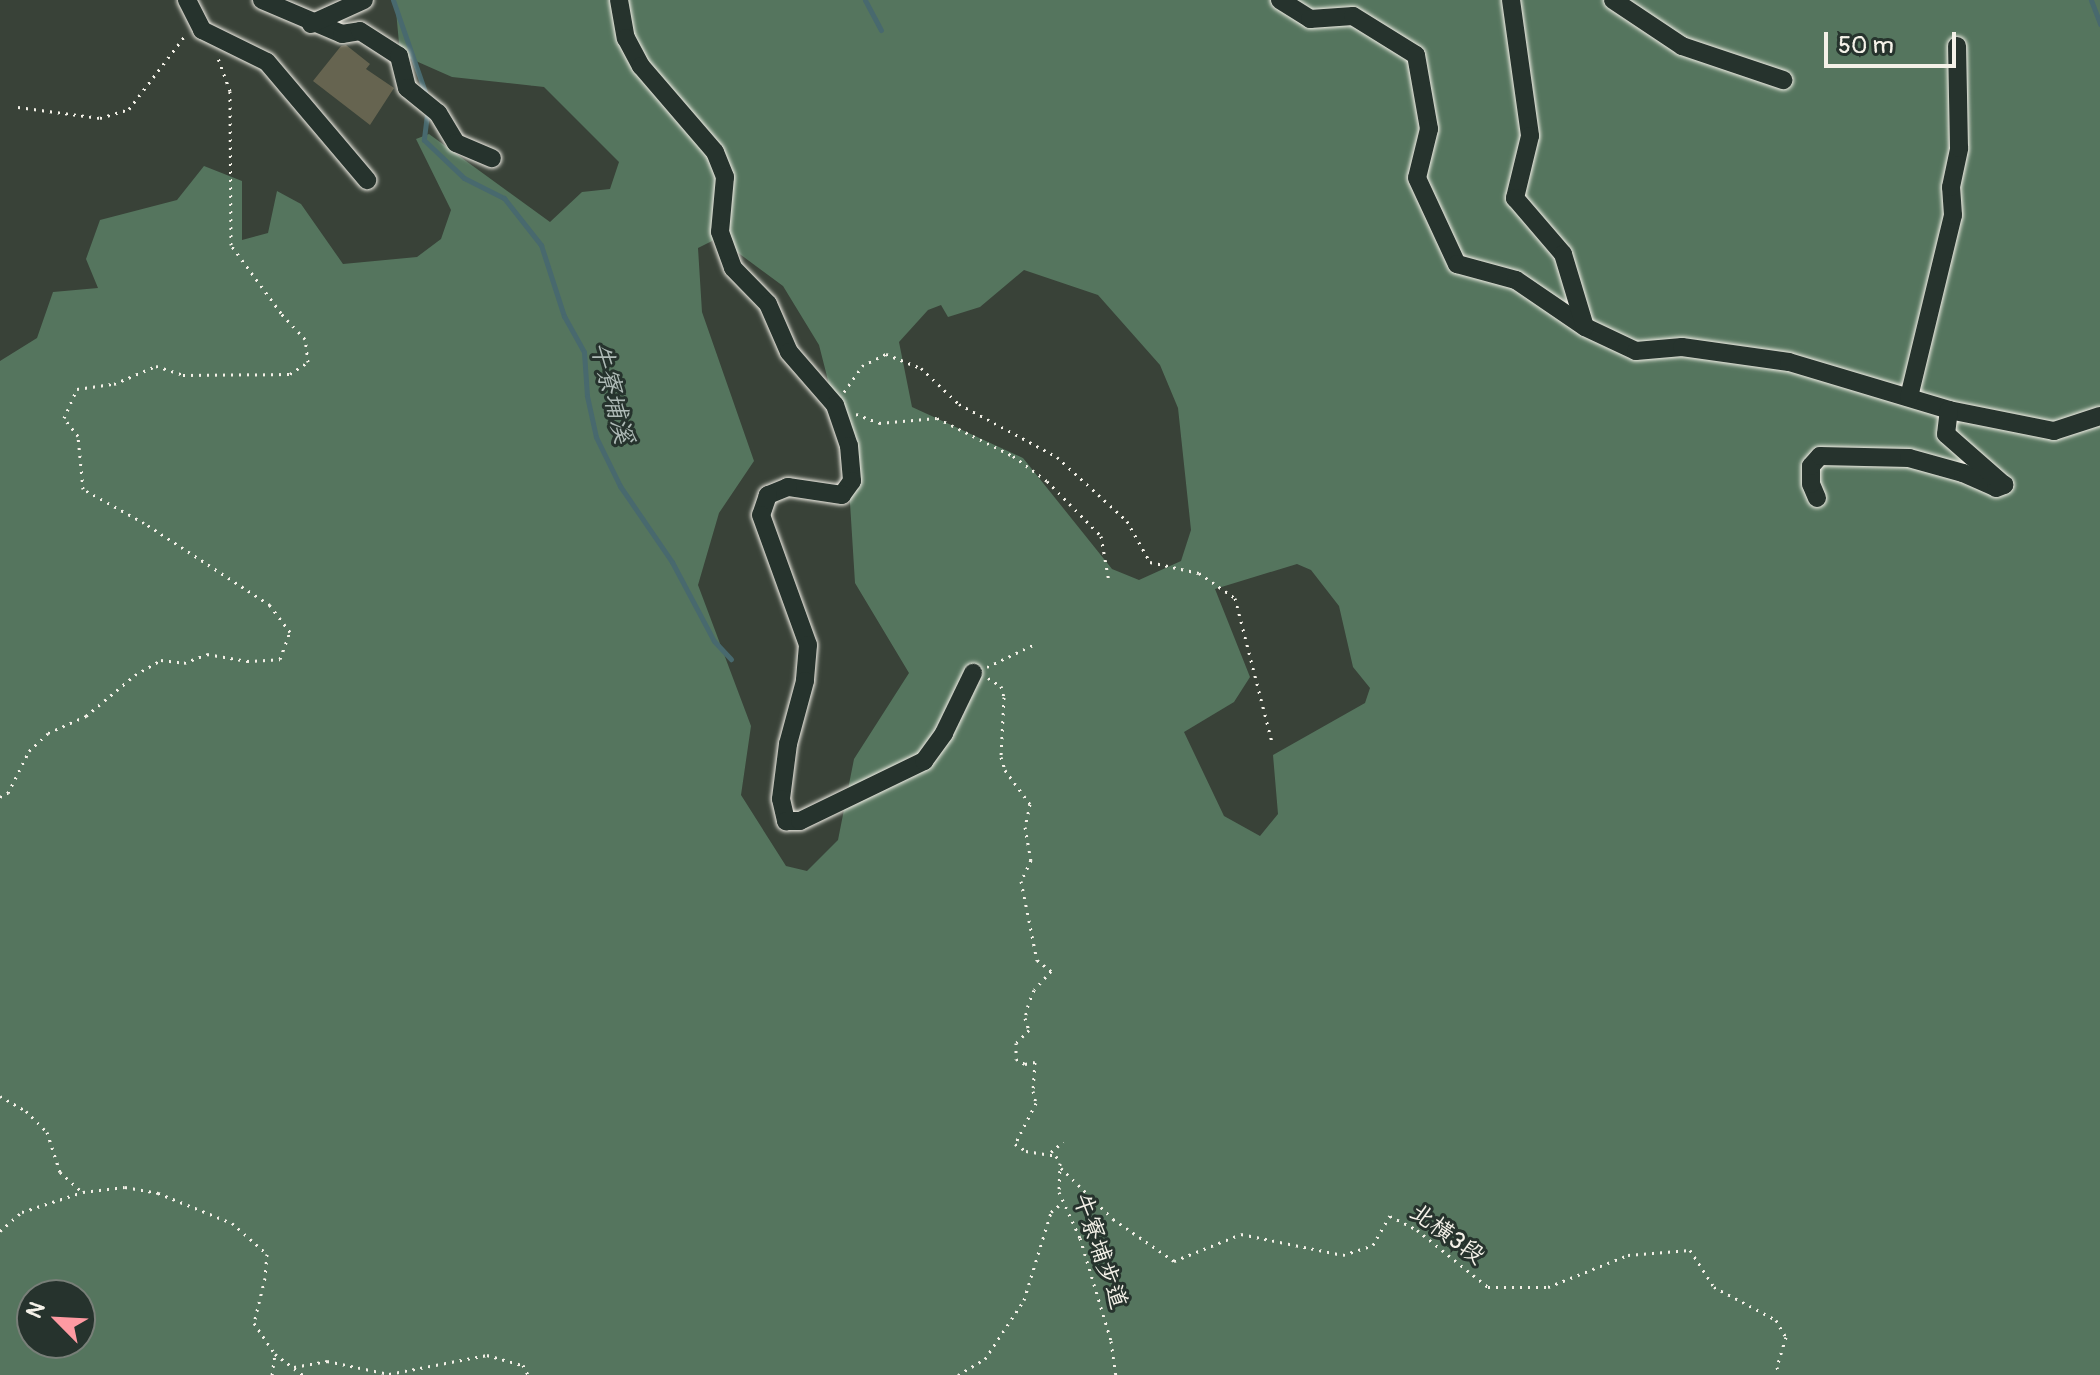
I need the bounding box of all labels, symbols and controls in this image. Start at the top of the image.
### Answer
scale bar [1828,16,1960,66]
text: 50 m [1838,31,1894,60]
water label: 牛寮埔溪 [583,339,639,447]
street label: 牛寮埔步道 [1067,1190,1133,1312]
street label: 北橫3段 [1404,1197,1490,1271]
north arrow [16,1279,96,1359]
text: N [20,1298,52,1323]

